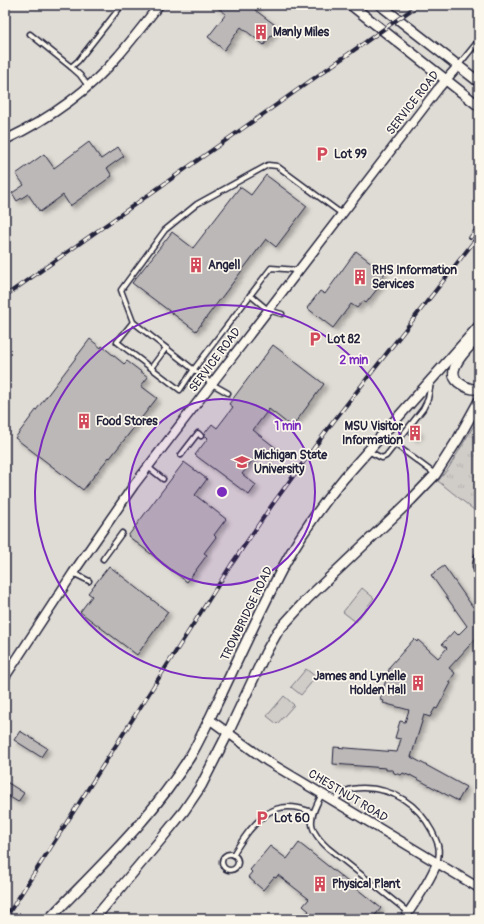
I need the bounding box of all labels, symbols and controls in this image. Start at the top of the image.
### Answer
building icon: Manly Miles [252,23,270,41]
place label: Manly Miles [273,25,330,40]
street label: SERVICE ROAD [383,68,443,138]
parking icon: Lot 99 [313,145,331,163]
place label: Lot 99 [334,147,367,162]
building icon: Angell [187,256,205,274]
place label: Angell [208,258,240,273]
place label: RHS Information Services [372,263,457,292]
building icon: RHS Information Services [351,268,369,286]
street label: SERVICE ROAD [186,324,244,395]
parking icon: Lot 82 [306,330,324,348]
place label: Lot 82 [327,332,361,347]
text: 2 min [340,353,369,368]
building icon: Food Stores [75,412,93,430]
place label: Food Stores [96,414,158,429]
text: 1 min [275,419,302,434]
place label: MSU Visitor Information [342,419,404,448]
building icon: MSU Visitor Information [406,424,424,442]
place label: Michigan State University [254,448,328,477]
school or university icon: Michigan State University [233,453,251,471]
centre of rings [215,485,229,499]
street label: TROWBRIDGE ROAD [218,564,276,663]
place label: James and Lynelle Holden Hall [313,669,407,698]
building icon: James and Lynelle Holden Hall [409,674,427,692]
street label: CHESTNUT ROAD [306,766,391,826]
parking icon: Lot 60 [253,809,271,827]
place label: Lot 60 [274,811,310,826]
building icon: Physical Plant [311,875,329,893]
place label: Physical Plant [332,877,401,892]

